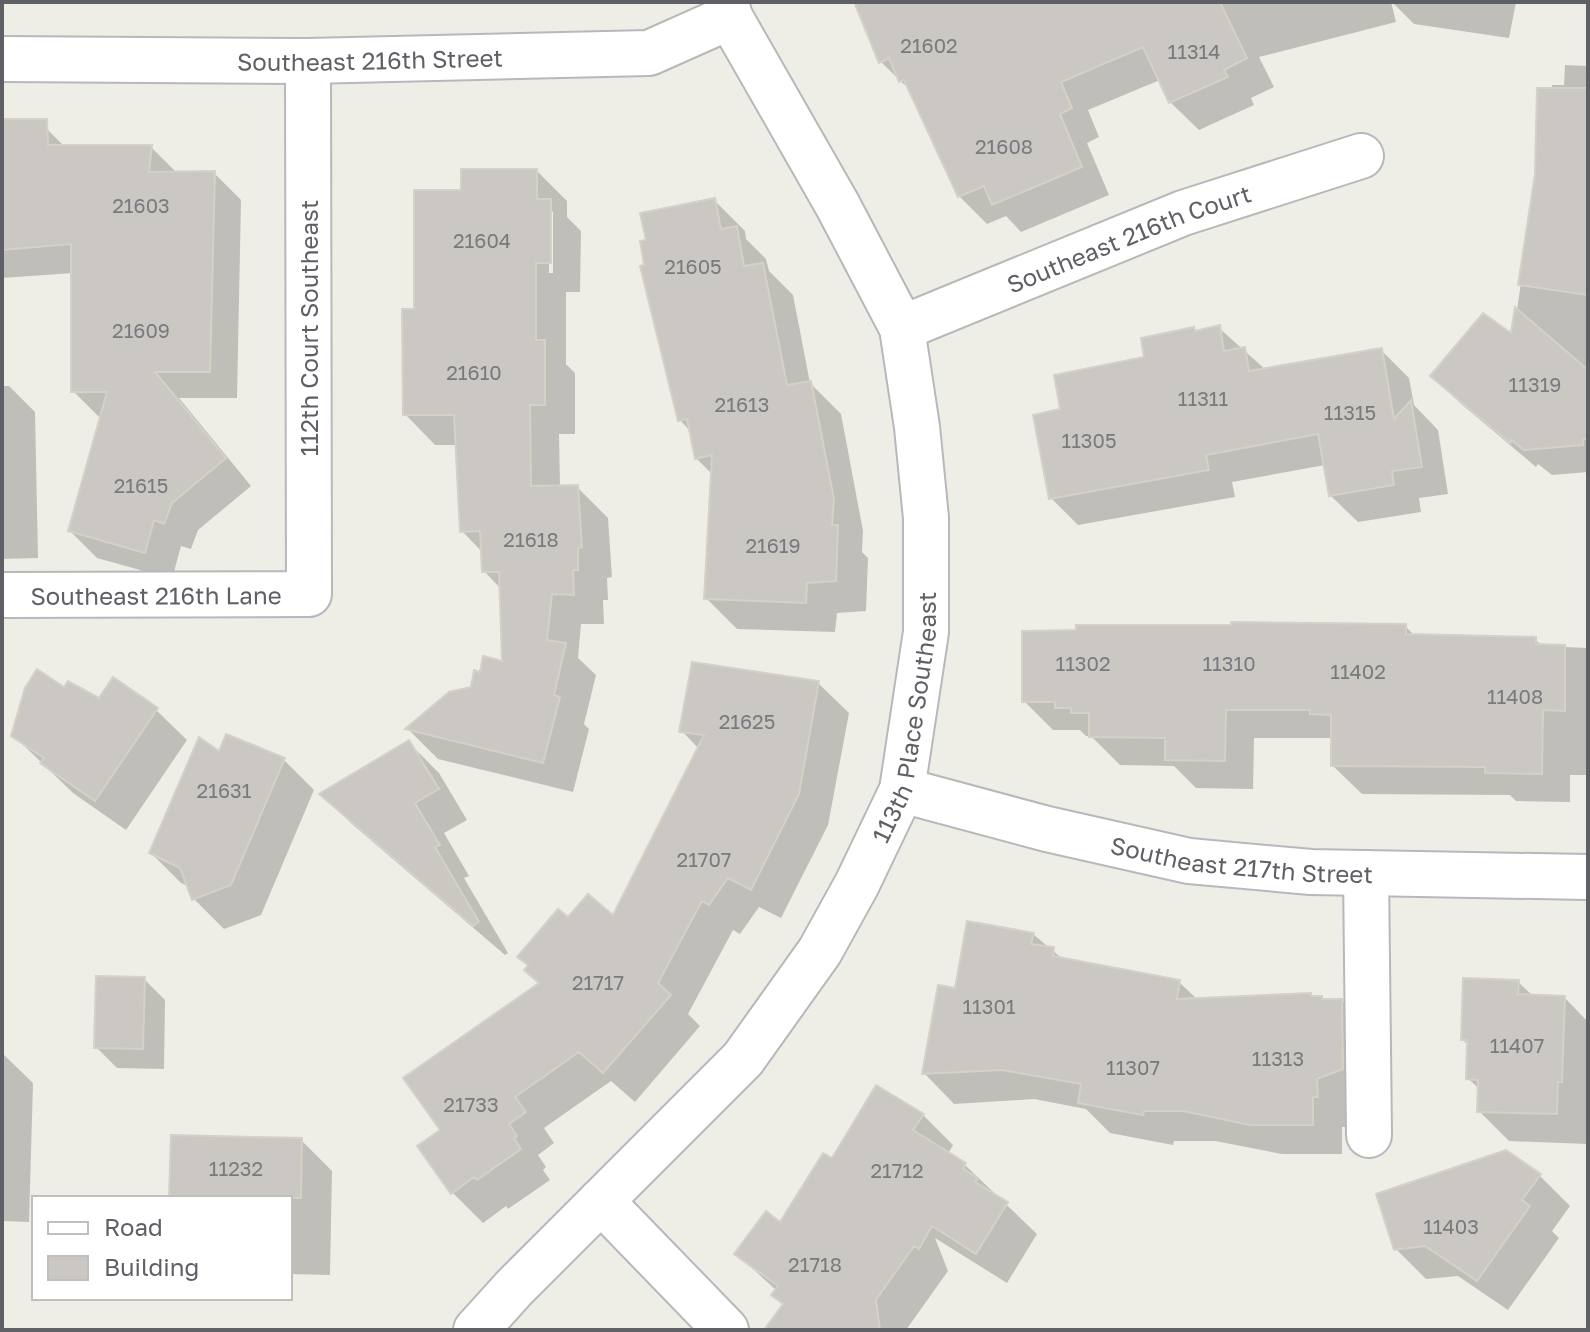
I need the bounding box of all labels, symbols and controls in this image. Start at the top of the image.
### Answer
house number: 21602 [900,33,958,57]
house number: 11314 [1168,39,1221,63]
street label: Southeast 216th Street [237,42,503,76]
house number: 21608 [975,134,1033,158]
street label: Southeast 216th Court [1002,178,1254,298]
house number: 21603 [112,193,170,217]
street label: 112th Court Southeast [294,200,323,456]
house number: 21604 [453,228,511,252]
house number: 21605 [664,254,722,278]
house number: 21609 [112,318,170,342]
house number: 21610 [446,360,502,384]
house number: 11319 [1509,372,1561,396]
house number: 11311 [1178,386,1229,410]
house number: 21613 [715,392,769,416]
house number: 11315 [1324,400,1376,424]
house number: 11305 [1061,428,1117,452]
house number: 21615 [114,473,168,497]
house number: 21618 [503,527,559,551]
house number: 21619 [745,533,801,557]
street label: Southeast 216th Lane [30,580,282,609]
street label: 113th Place Southeast [865,592,941,847]
house number: 11302 [1055,651,1111,675]
house number: 11310 [1202,651,1256,675]
house number: 11402 [1330,659,1386,683]
house number: 11408 [1487,684,1543,708]
house number: 21625 [719,709,775,733]
house number: 21631 [197,778,252,802]
street label: Southeast 217th Street [1108,829,1373,888]
house number: 21707 [677,847,731,871]
house number: 21717 [572,970,624,994]
house number: 11301 [962,994,1016,1018]
house number: 11407 [1490,1033,1544,1057]
house number: 11313 [1252,1046,1304,1070]
house number: 11307 [1106,1055,1160,1079]
house number: 21733 [443,1092,499,1116]
house number: 11232 [209,1156,263,1180]
house number: 21712 [870,1158,924,1182]
legend [32,1196,292,1300]
text: Road [104,1212,163,1241]
house number: 11403 [1423,1214,1479,1238]
text: Building [104,1252,199,1281]
house number: 21718 [788,1252,842,1276]

